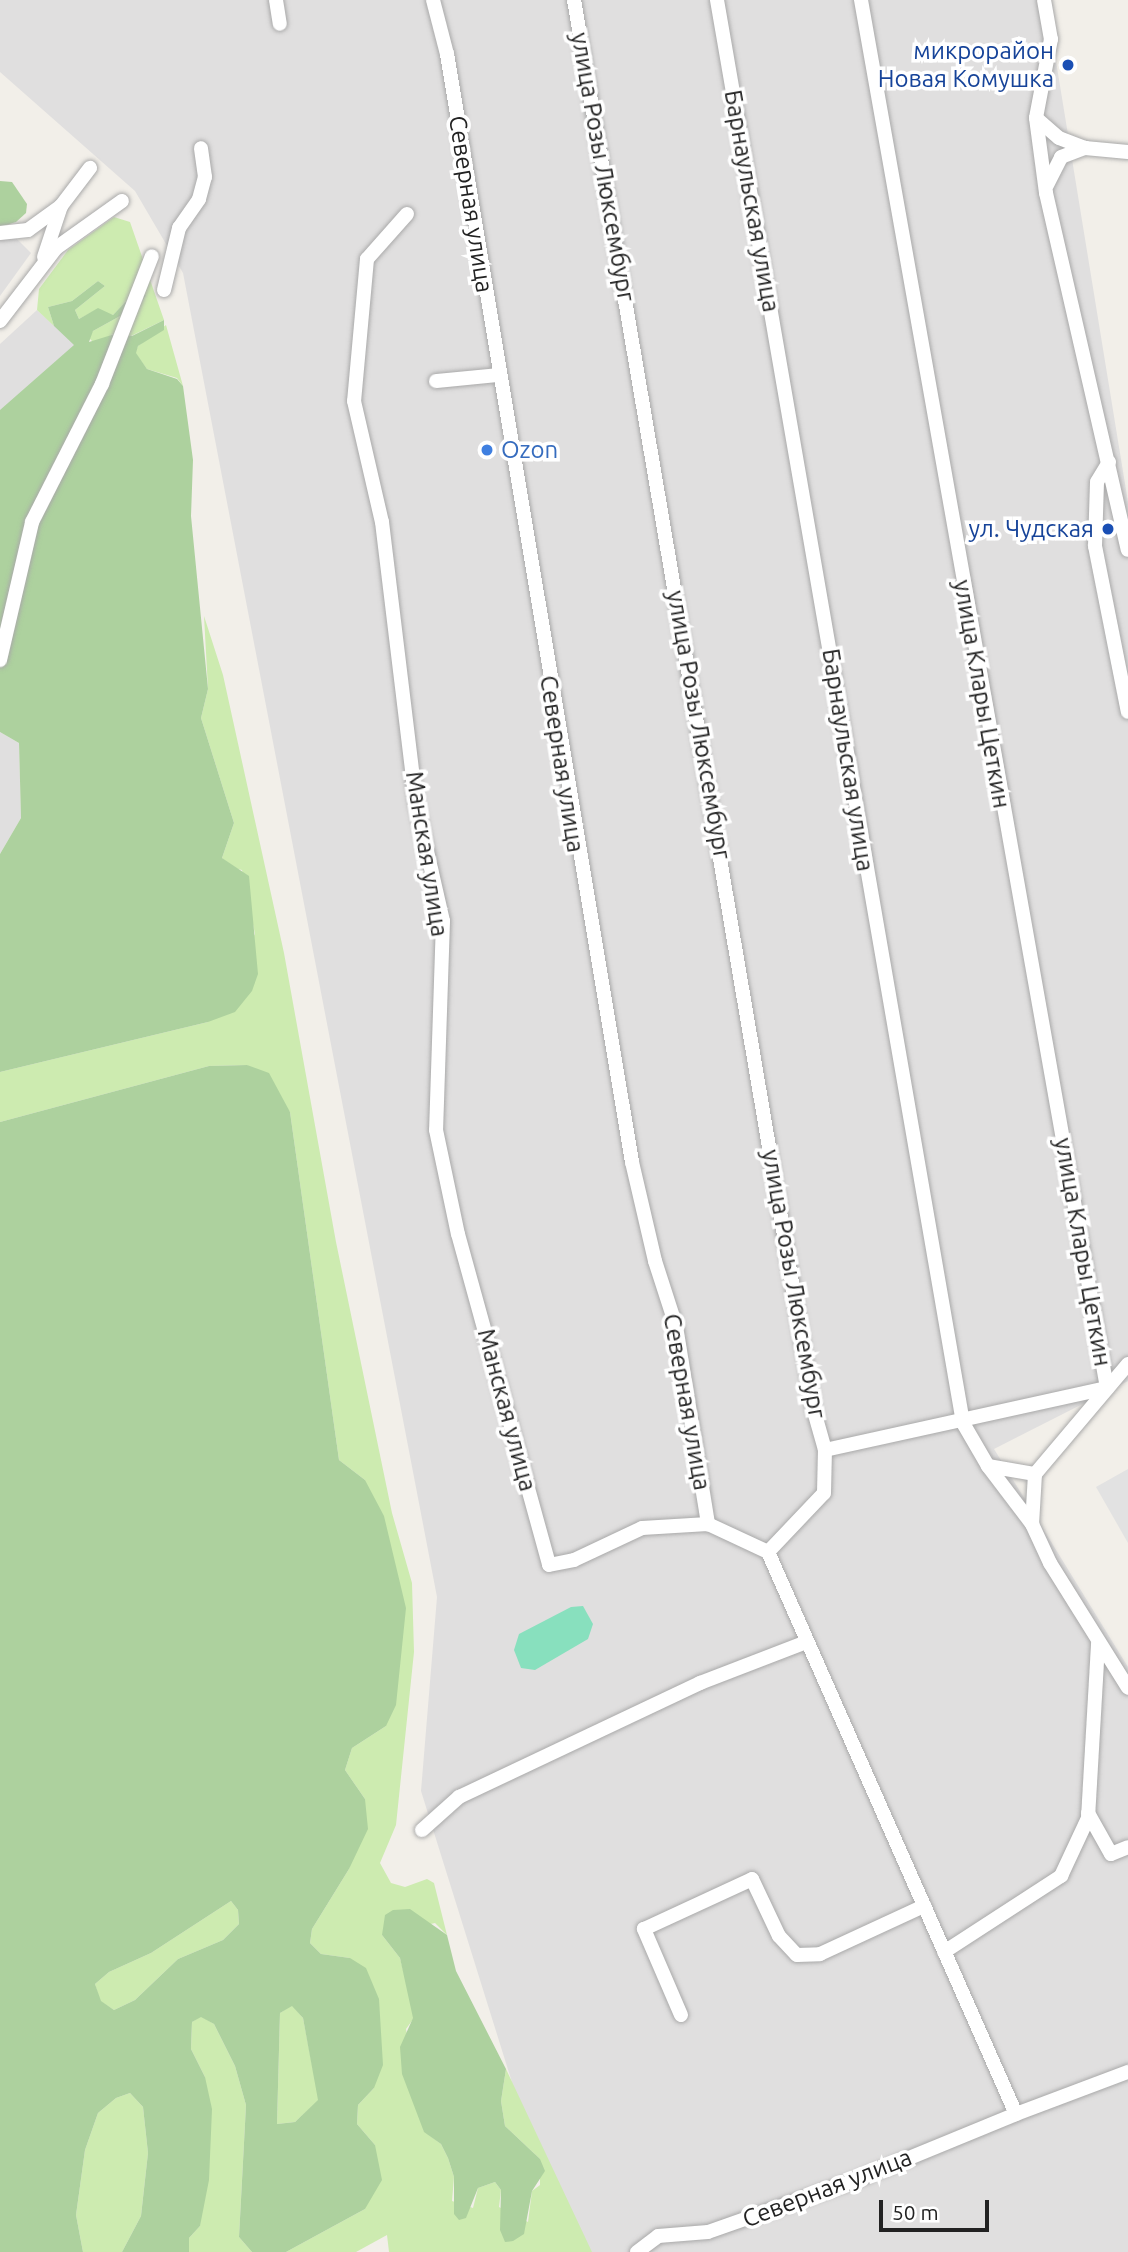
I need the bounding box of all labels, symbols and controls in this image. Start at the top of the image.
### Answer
street label: улица Розы Люксембург [565,30,641,304]
place label: микрорайон Новая Комушка [878,37,1054,93]
marker: микрорайон Новая Комушка [1060,57,1076,73]
street label: Барнаульская улица [718,88,786,314]
street label: Северная улица [443,113,499,295]
place label: Ozon [501,436,558,464]
marker: Ozon [479,442,495,458]
place label: ул. Чудская [969,515,1094,543]
marker: ул. Чудская [1100,521,1116,537]
street label: улица Клары Цеткин [948,577,1016,811]
street label: улица Розы Люксембург [661,588,737,862]
street label: Барнаульская улица [816,647,880,873]
street label: Северная улица [534,673,590,855]
street label: Манская улица [400,769,454,939]
street label: улица Клары Цеткин [1049,1135,1117,1369]
street label: улица Розы Люксембург [756,1147,832,1421]
street label: Северная улица [657,1311,717,1493]
street label: Манская улица [471,1326,543,1494]
street label: Северная улица [738,2142,916,2234]
scale bar [883,2186,993,2230]
text: 50 m [892,2200,939,2224]

